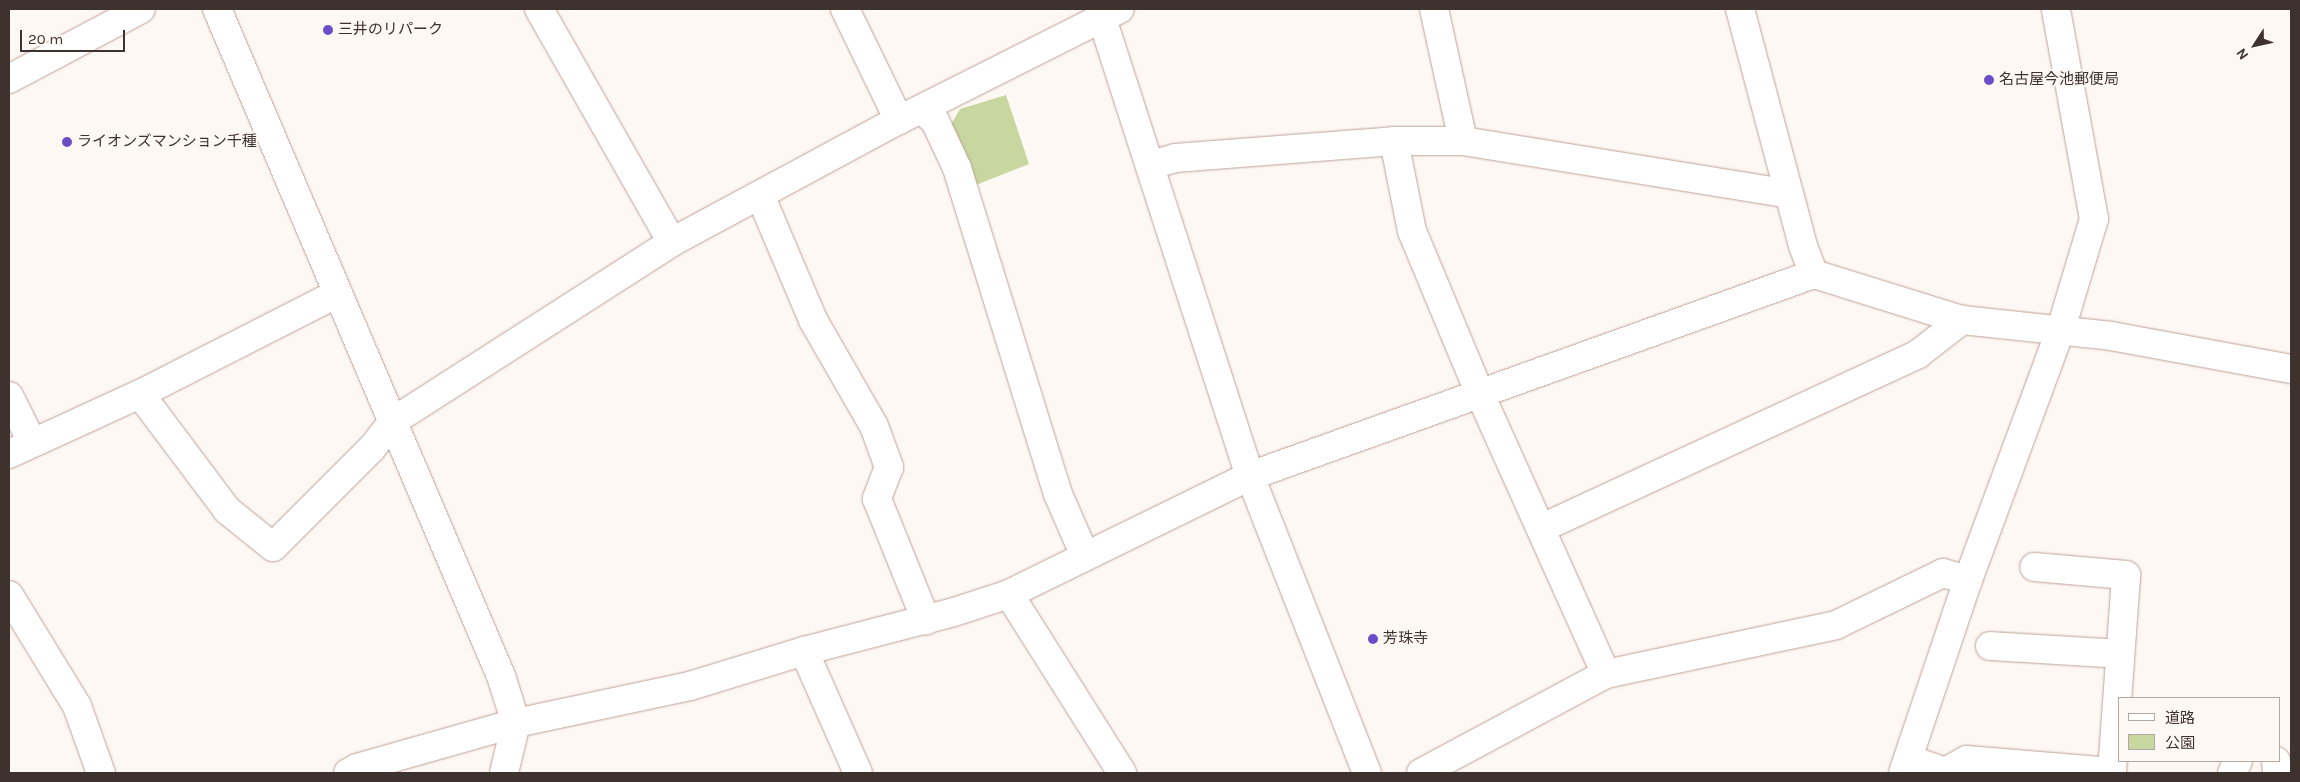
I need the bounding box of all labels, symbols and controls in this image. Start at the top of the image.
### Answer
scale bar [22,20,128,52]
north arrow [2230,20,2280,70]
place label: 三井のリパーク [338,21,443,39]
marker: 三井のリパーク [322,24,334,36]
text: 20 m [28,30,63,48]
text: N [2232,45,2252,63]
place label: 名古屋今池郵便局 [1999,71,2119,89]
marker: 名古屋今池郵便局 [1983,74,1995,86]
place label: ライオンズマンション千種 [77,133,257,151]
marker: ライオンズマンション千種 [61,136,73,148]
place label: 芳珠寺 [1383,630,1428,648]
marker: 芳珠寺 [1367,633,1379,645]
legend [2118,697,2280,762]
text: 道路 [2165,709,2195,727]
text: 公園 [2165,734,2195,752]

